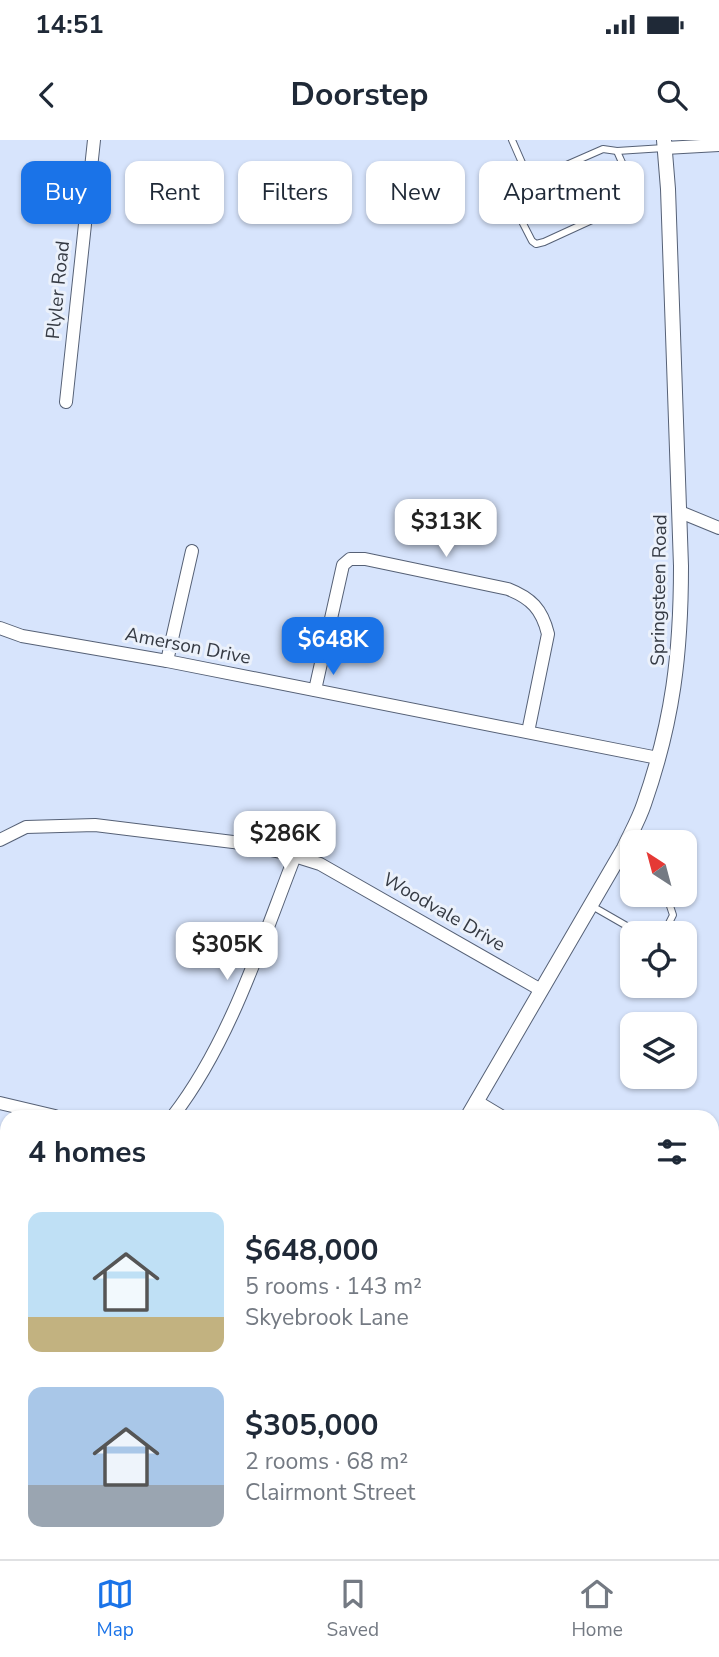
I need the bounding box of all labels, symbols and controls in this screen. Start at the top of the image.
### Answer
text: 14:51 [35,7,104,42]
text: Doorstep [291,73,428,116]
icon: back [28,76,66,114]
icon: search [653,76,691,114]
chip: Buy [21,161,111,224]
chip: Rent [125,161,224,224]
chip: Filters [238,161,352,224]
chip: New [366,161,465,224]
chip: Apartment [479,161,644,224]
street label: Plyler Road [40,240,76,340]
pin: $313K [397,500,495,559]
text: $313K [411,506,481,537]
street label: Springsteen Road [645,514,673,666]
pin: $648K [284,617,382,677]
street label: Amerson Drive [123,621,253,671]
text: $648K [298,624,368,655]
pin: $286K [236,812,334,871]
text: $286K [250,818,320,849]
north arrow [620,830,696,906]
map controls [620,830,697,1089]
street label: Woodvale Drive [378,866,510,958]
button: locate [620,921,697,998]
pin: $305K [178,922,276,982]
text: $305K [192,929,262,960]
button: layers [620,1012,697,1089]
text: 4 homes [28,1132,146,1173]
icon: filters [653,1133,691,1171]
text: $648,000 [245,1230,378,1271]
icon: home [84,1240,168,1324]
text: 5 rooms · 143 m² [245,1271,422,1302]
text: Skyebrook Lane [245,1302,409,1333]
text: $305,000 [245,1405,378,1446]
icon: home [84,1415,168,1499]
text: 2 rooms · 68 m² [245,1446,408,1477]
text: Clairmont Street [245,1477,415,1508]
tab: Map [96,1575,134,1643]
tab: Saved [327,1575,379,1643]
tab: Home [571,1575,623,1643]

